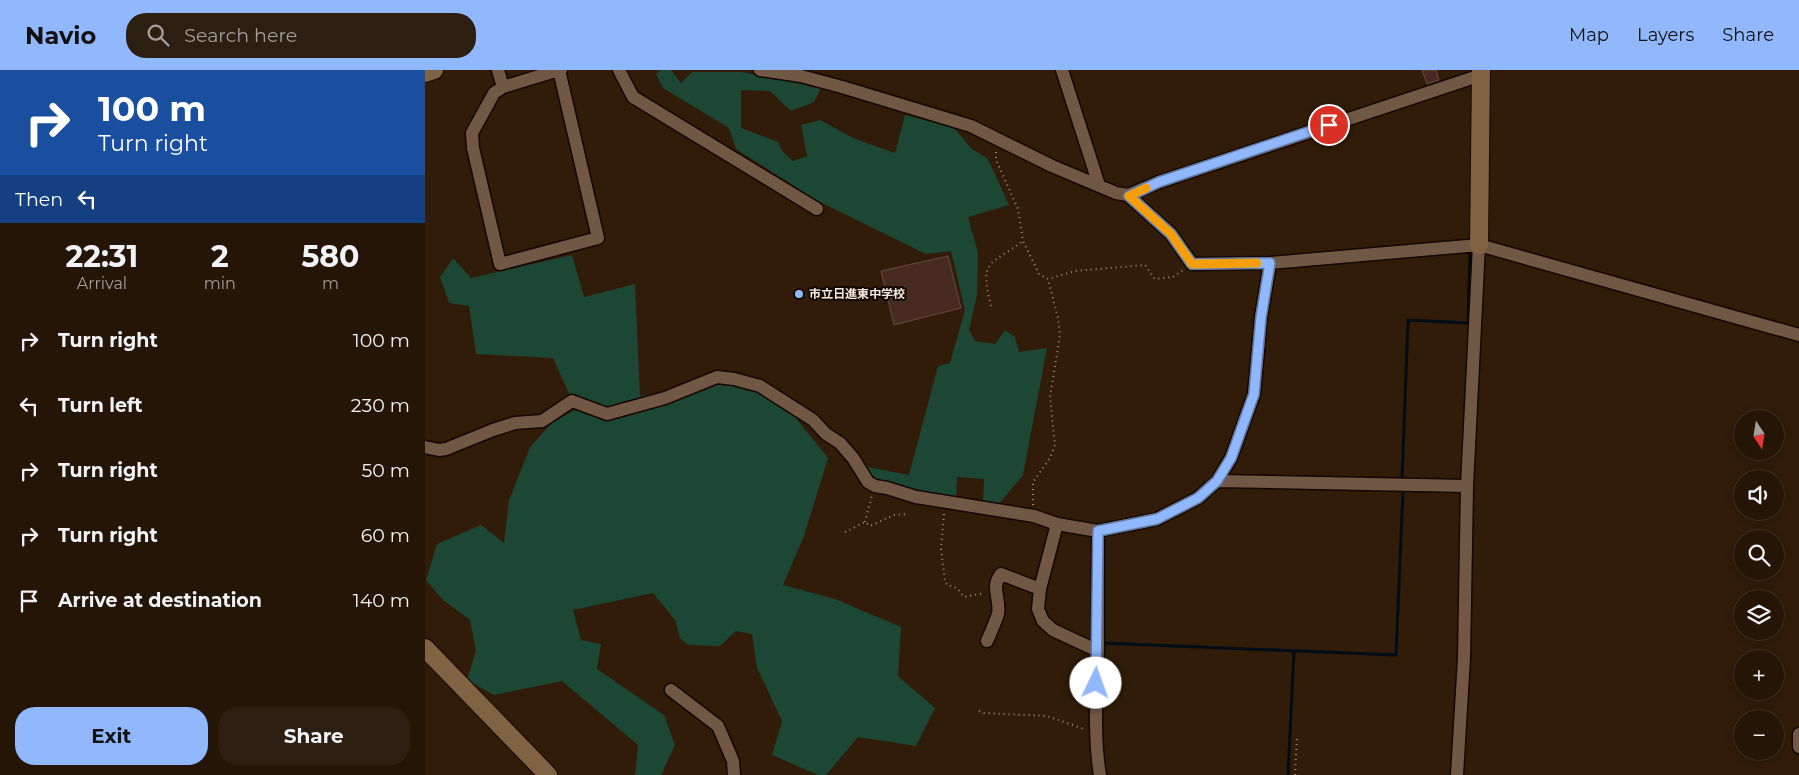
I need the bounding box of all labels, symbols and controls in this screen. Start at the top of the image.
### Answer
search box [126,13,476,58]
text: Navio [25,21,96,50]
icon: search [144,21,172,49]
text: Search here [184,24,297,47]
text: Map [1569,24,1609,46]
text: Layers [1637,24,1694,46]
text: Share [1722,24,1774,46]
text: 100 m [98,87,206,130]
icon: right [15,90,80,155]
pin [1308,104,1350,146]
icon: arrive [1315,111,1343,139]
text: Turn right [98,130,208,157]
icon: left [73,185,101,213]
text: Then [15,188,63,211]
text: 22:31 [66,238,138,275]
text: 2 [211,238,229,275]
text: 580 [301,238,359,275]
text: Arrival [77,274,127,293]
text: min [204,274,236,293]
text: m [322,274,339,293]
place label: 市立日進東中学校 [809,286,905,301]
marker: 市立日進東中学校 [793,288,805,300]
icon: right [15,327,43,355]
text: Turn right [58,329,158,352]
text: 100 m [353,329,410,352]
icon: left [15,392,43,420]
text: Turn left [58,394,143,417]
text: 230 m [351,394,410,417]
north arrow [1734,410,1784,460]
map controls [1734,410,1784,760]
icon: right [15,457,43,485]
text: Turn right [58,459,158,482]
text: 50 m [362,459,410,482]
button: sound [1734,470,1784,520]
icon: right [15,522,43,550]
text: Turn right [58,524,158,547]
text: 60 m [361,524,410,547]
button: search [1734,530,1784,580]
icon: arrive [15,587,43,615]
text: Arrive at destination [58,589,262,612]
text: 140 m [353,589,410,612]
button: layers [1734,590,1784,640]
button: + [1734,650,1784,700]
position arrow [1069,656,1121,708]
button: Exit [15,707,208,765]
button: Share [218,707,410,765]
button: − [1734,710,1784,760]

